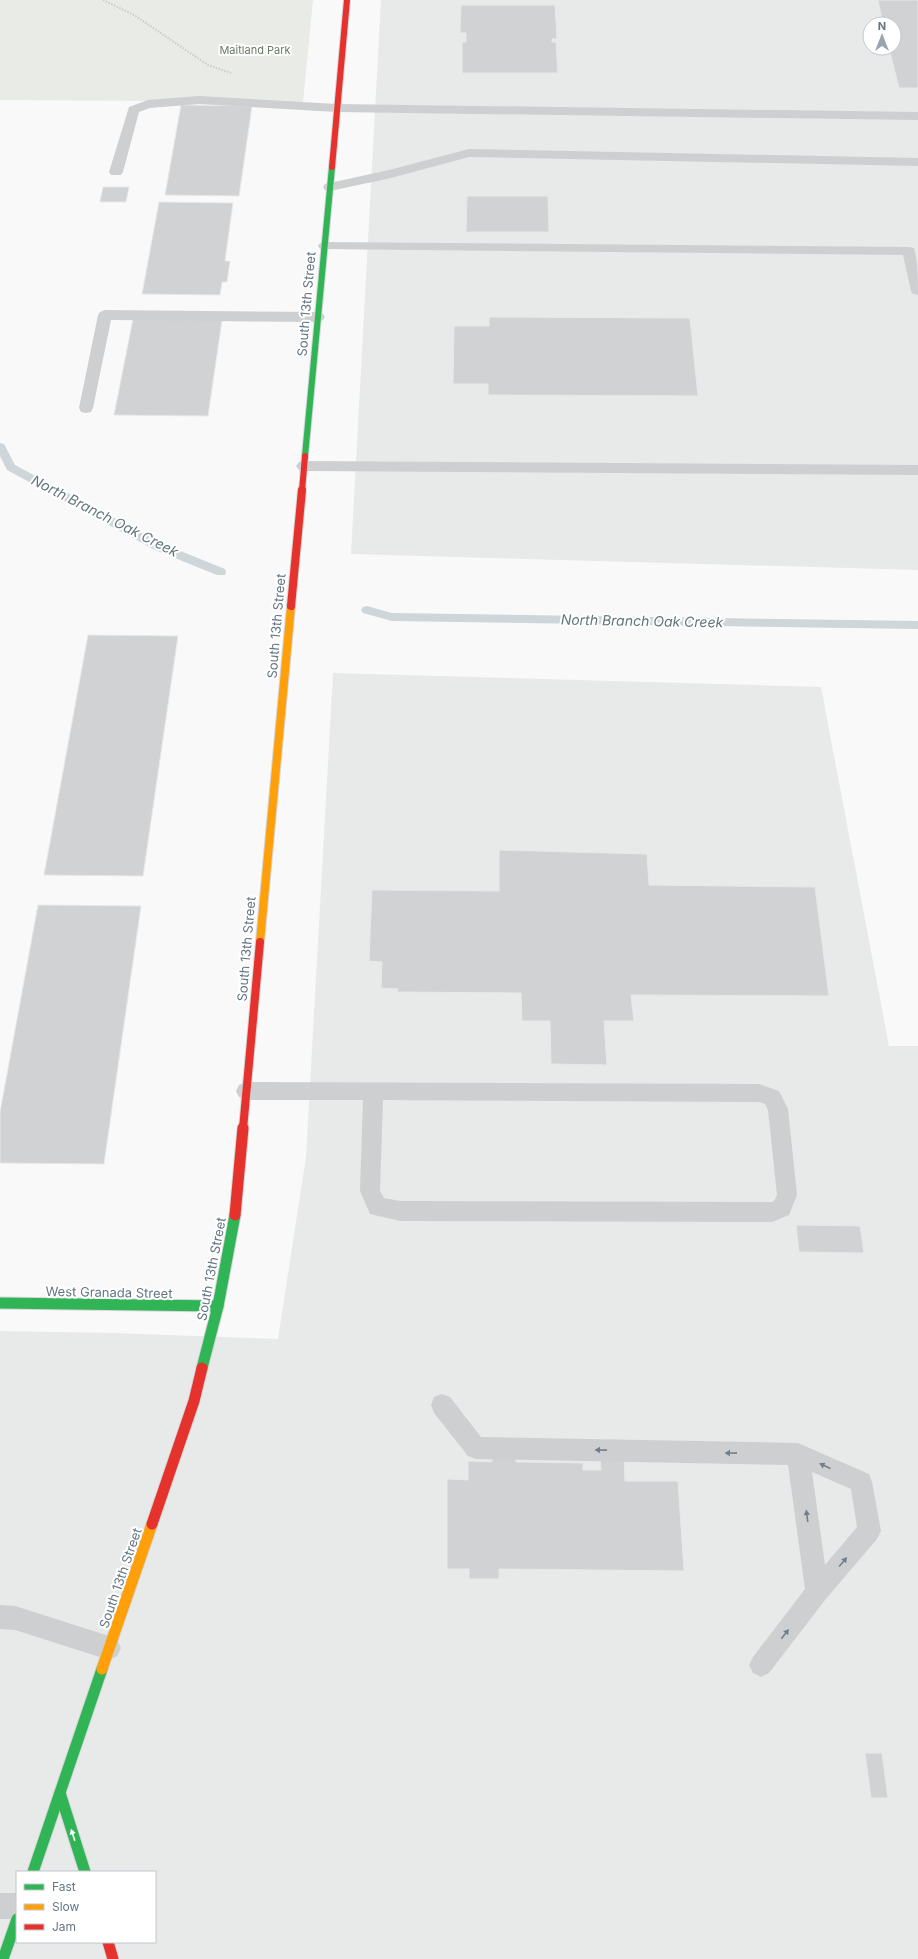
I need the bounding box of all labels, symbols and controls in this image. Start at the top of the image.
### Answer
north arrow [862,16,902,56]
text: N [878,19,886,33]
park label: Maitland Park [219,43,291,57]
street label: South 13th Street [293,251,319,357]
water label: North Branch Oak Creek [29,471,182,560]
street label: South 13th Street [263,573,289,679]
water label: North Branch Oak Creek [561,611,724,630]
street label: South 13th Street [233,896,259,1002]
street label: South 13th Street [193,1216,229,1322]
street label: West Granada Street [45,1283,173,1301]
one-way arrow [594,1447,607,1453]
one-way arrow [725,1449,737,1456]
one-way arrow [819,1463,831,1469]
one-way arrow [804,1510,810,1522]
street label: South 13th Street [95,1526,145,1630]
one-way arrow [838,1557,847,1568]
one-way arrow [780,1628,789,1639]
one-way arrow [70,1829,76,1841]
legend [16,1871,156,1943]
text: Fast [52,1879,76,1894]
text: Slow [52,1899,80,1914]
text: Jam [52,1919,76,1934]

